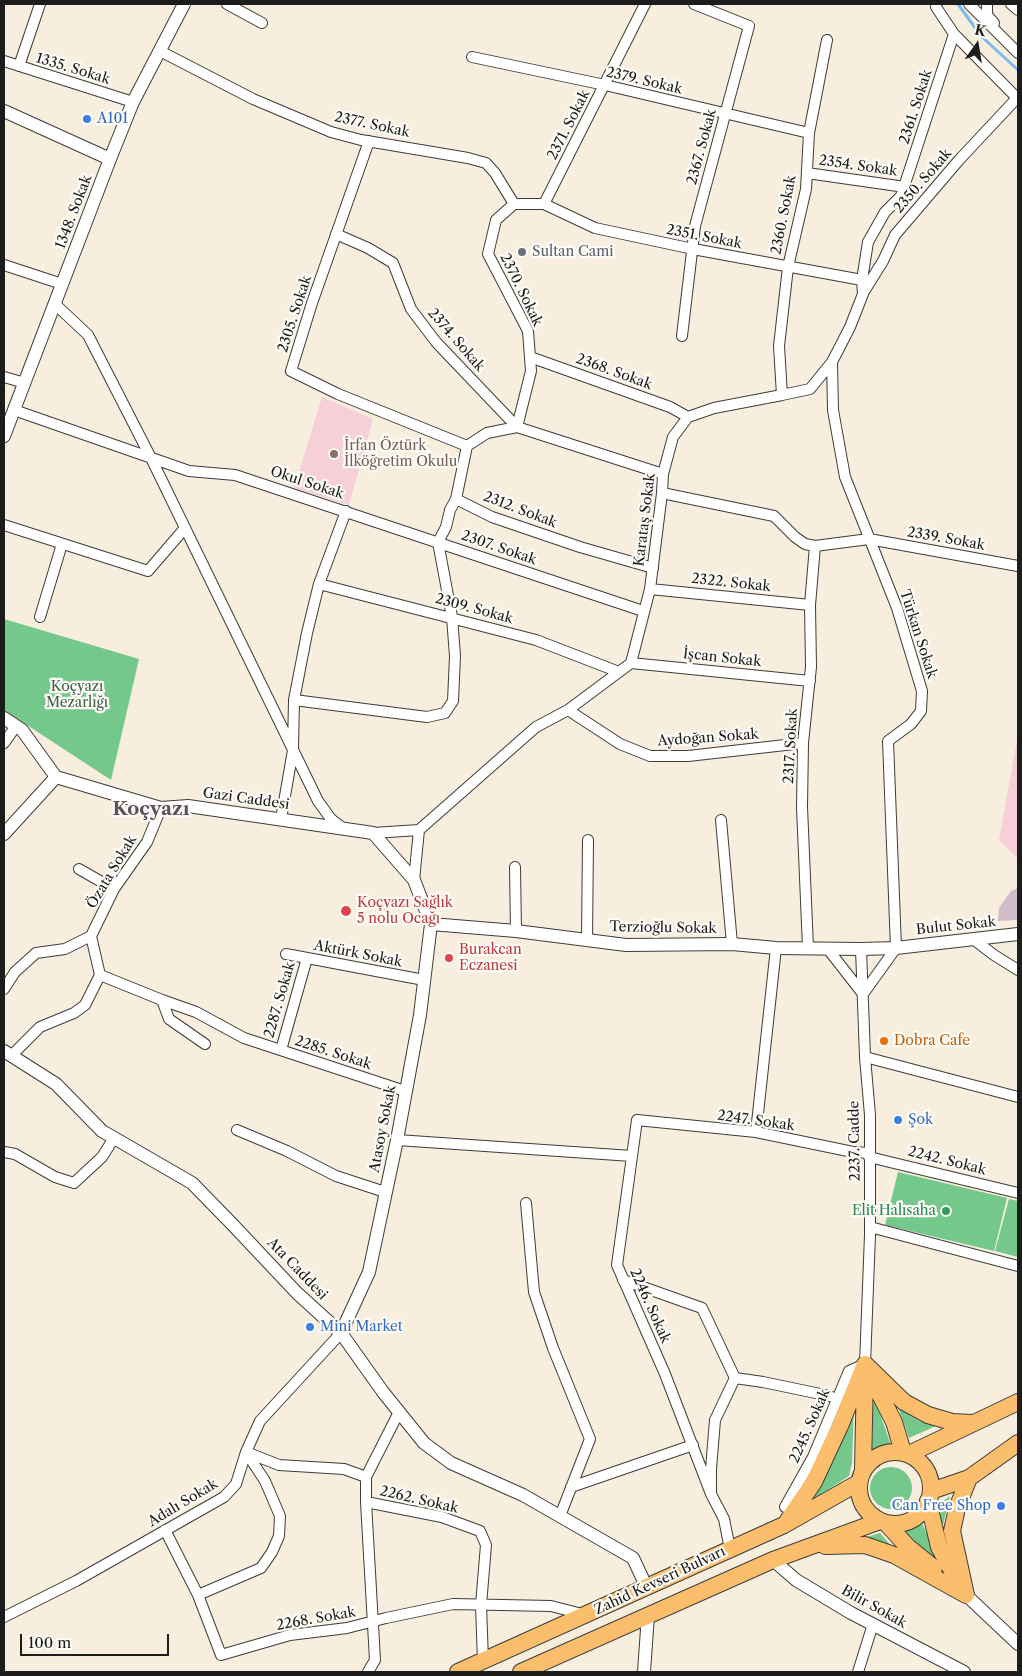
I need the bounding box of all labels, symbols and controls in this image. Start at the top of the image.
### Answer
north arrow [952,20,1002,70]
text: K [973,20,988,40]
street label: 1335. Sokak [34,50,112,88]
street label: 2379. Sokak [604,64,684,98]
street label: 2361. Sokak [896,68,936,146]
street label: 2371. Sokak [544,87,594,163]
street label: 2367. Sokak [684,107,720,187]
street label: 2377. Sokak [333,109,411,141]
place label: A101 [97,111,128,127]
marker: A101 [81,113,93,125]
street label: 2350. Sokak [891,145,955,217]
street label: 2354. Sokak [818,152,898,180]
street label: 1348. Sokak [52,173,96,251]
street label: 2360. Sokak [768,174,800,256]
street label: 2351. Sokak [665,221,743,253]
place label: Sultan Cami [532,244,613,260]
marker: Sultan Cami [516,246,528,258]
street label: 2370. Sokak [496,251,546,329]
street label: 2305. Sokak [275,273,315,355]
street label: 2374. Sokak [424,305,488,375]
street label: 2368. Sokak [574,350,654,394]
place label: İrfan Öztürk İlköğretim Okulu [344,438,457,471]
marker: İrfan Öztürk İlköğretim Okulu [328,448,340,460]
street label: Okul Sokak [268,463,346,503]
street label: Karataş Sokak [631,472,659,568]
street label: 2312. Sokak [481,488,559,532]
street label: 2339. Sokak [906,524,986,554]
street label: 2307. Sokak [459,527,539,569]
street label: 2322. Sokak [691,570,771,596]
street label: Türkan Sokak [896,588,940,680]
street label: 2309. Sokak [433,591,515,627]
street label: İşcan Sokak [682,646,762,670]
park label: Koçyazı Mezarlığı [46,679,108,712]
street label: 2317. Sokak [781,708,801,784]
street label: Aydoğan Sokak [657,726,759,750]
street label: Gazi Caddesi [202,785,290,813]
district label: Koçyazı [112,799,190,821]
street label: Özata Sokak [84,832,140,912]
place label: Koçyazı Sağlık 5 nolu Ocağı [357,895,453,928]
marker: Koçyazı Sağlık 5 nolu Ocağı [339,904,353,918]
street label: Bulut Sokak [915,913,997,939]
street label: Terzioğlu Sokak [609,919,717,937]
street label: Aktürk Sokak [312,937,404,971]
place label: Burakcan Eczanesi [459,942,522,974]
marker: Burakcan Eczanesi [443,952,455,964]
street label: 2287. Sokak [261,960,299,1040]
street label: 2285. Sokak [293,1033,373,1073]
place label: Dobra Cafe [894,1033,970,1049]
marker: Dobra Cafe [878,1035,890,1047]
street label: Atasoy Sokak [366,1084,400,1174]
street label: 2237. Cadde [846,1101,864,1181]
street label: 2247. Sokak [716,1107,796,1135]
place label: Şok [908,1112,933,1128]
marker: Şok [892,1114,904,1126]
street label: 2242. Sokak [906,1143,988,1179]
place label: Elit Halısaha [852,1203,936,1219]
marker: Elit Halısaha [940,1205,952,1217]
street label: Ata Caddesi [263,1234,331,1304]
street label: 2246. Sokak [626,1266,674,1346]
place label: Mini Market [320,1319,403,1335]
marker: Mini Market [304,1321,316,1333]
street label: 2245. Sokak [786,1386,834,1466]
street label: Adalı Sokak [145,1476,221,1530]
street label: 2262. Sokak [378,1483,460,1517]
place label: Can Free Shop [892,1498,991,1514]
marker: Can Free Shop [995,1500,1007,1512]
street label: Zahid Kevseri Bulvarı [592,1543,728,1619]
street label: Bilir Sokak [838,1582,910,1632]
street label: 2268. Sokak [275,1604,357,1634]
scale bar [22,1624,171,1656]
text: 100 m [28,1633,71,1652]

